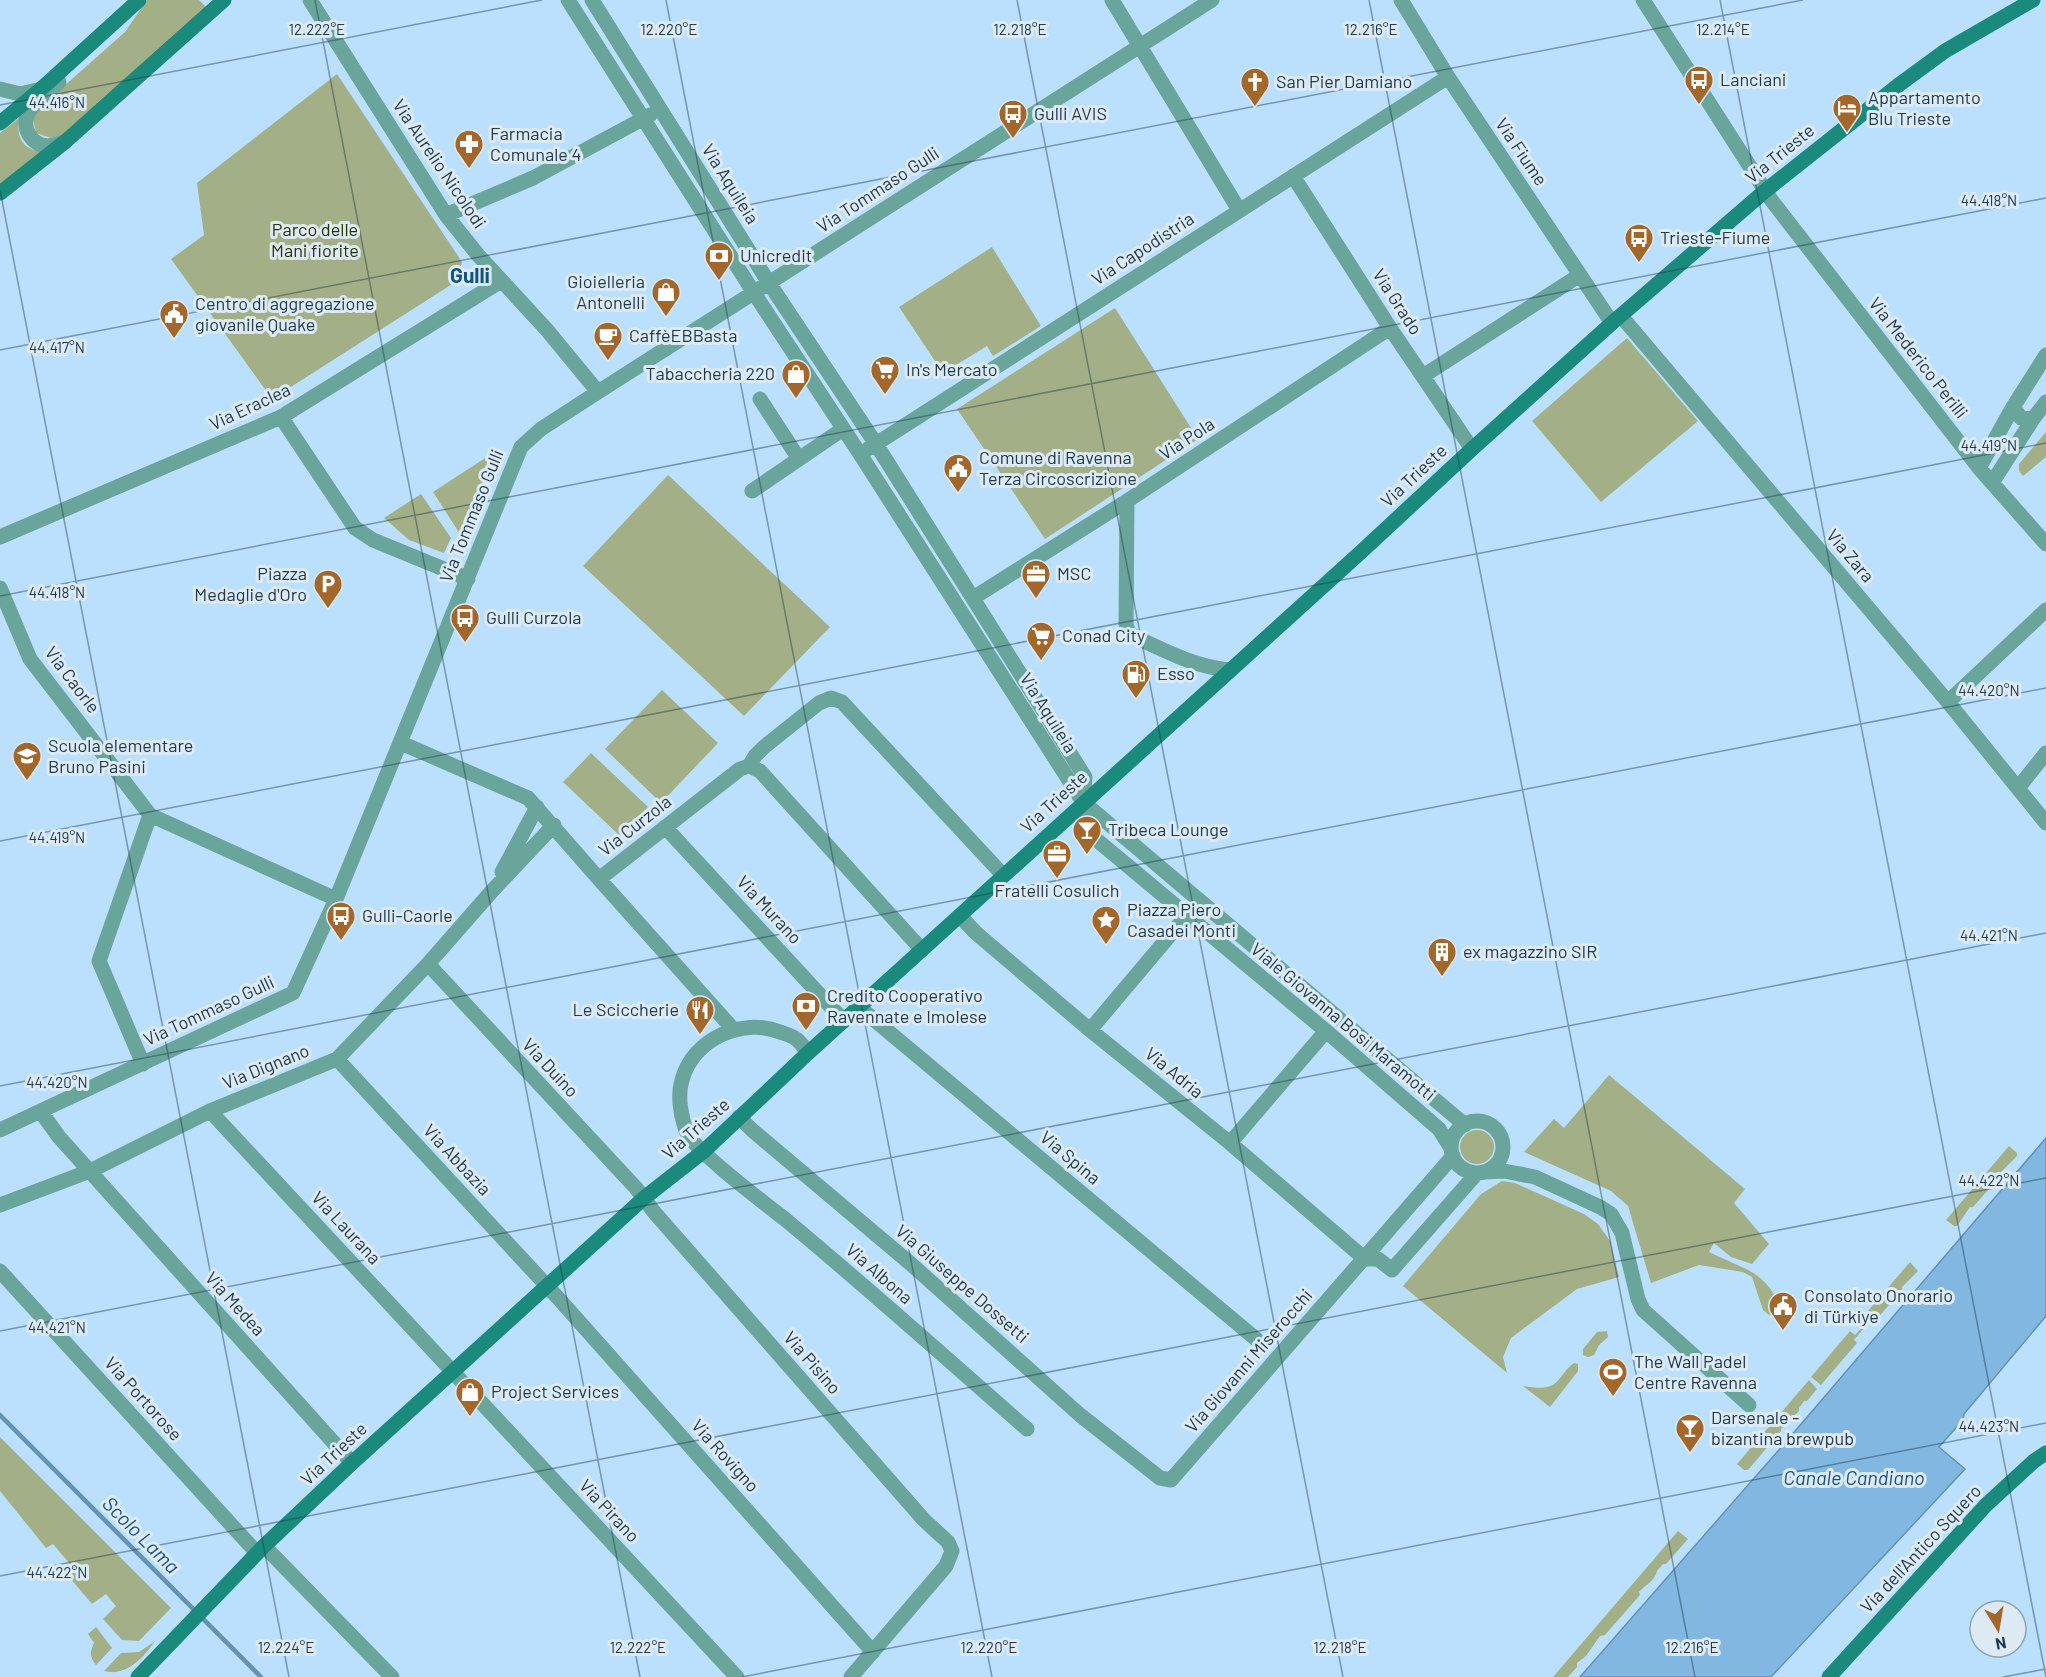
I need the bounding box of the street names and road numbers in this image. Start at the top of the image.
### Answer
street label: Via Aurelio Nicolodi [388,95,491,232]
street label: Via Fiume [1491,113,1552,189]
street label: Via Trieste [1740,119,1818,188]
street label: Via Aquileia [698,139,764,228]
street label: Via Tommaso Gulli [812,141,943,237]
street label: Via Capodistria [1087,207,1198,289]
street label: Via Grado [1368,264,1427,339]
street label: Via Mederico Perilli [1865,292,1973,422]
street label: Via Eraclea [206,378,294,434]
street label: Via Pola [1155,412,1218,464]
street label: Via Trieste [1376,439,1451,511]
street label: Via Tommaso Gulli [434,446,508,585]
street label: Via Zara [1822,524,1879,586]
street label: Via Caorle [41,642,105,717]
street label: Via Aquileia [1016,668,1082,757]
street label: Via Trieste [1015,766,1091,837]
street label: Via Curzola [594,790,675,860]
street label: Via Murano [732,871,807,948]
street label: Viale Giovanna Bosi Maramotti [1247,937,1441,1105]
street label: Via Tommaso Gulli [140,970,277,1050]
street label: Via Duino [518,1033,583,1101]
street label: Via Dignano [219,1039,312,1093]
street label: Via Adria [1141,1042,1208,1102]
street label: Via Trieste [657,1093,734,1164]
street label: Via Abbazia [419,1119,496,1200]
street label: Via Spina [1036,1126,1105,1189]
street label: Via Laurana [307,1186,386,1268]
street label: Via Giuseppe Dossetti [891,1219,1034,1347]
street label: Via Albona [842,1238,918,1308]
street label: Via Medea [201,1267,270,1340]
street label: Via Giovanni Miserocchi [1180,1284,1317,1437]
street label: Via Pisino [780,1326,846,1398]
street label: Via Portorose [100,1352,187,1445]
street label: Via Rovigno [687,1414,764,1496]
street label: Via Trieste [296,1417,371,1489]
street label: Via Pirano [575,1474,644,1546]
street label: Via dell'Antico Squero [1855,1480,1985,1617]

